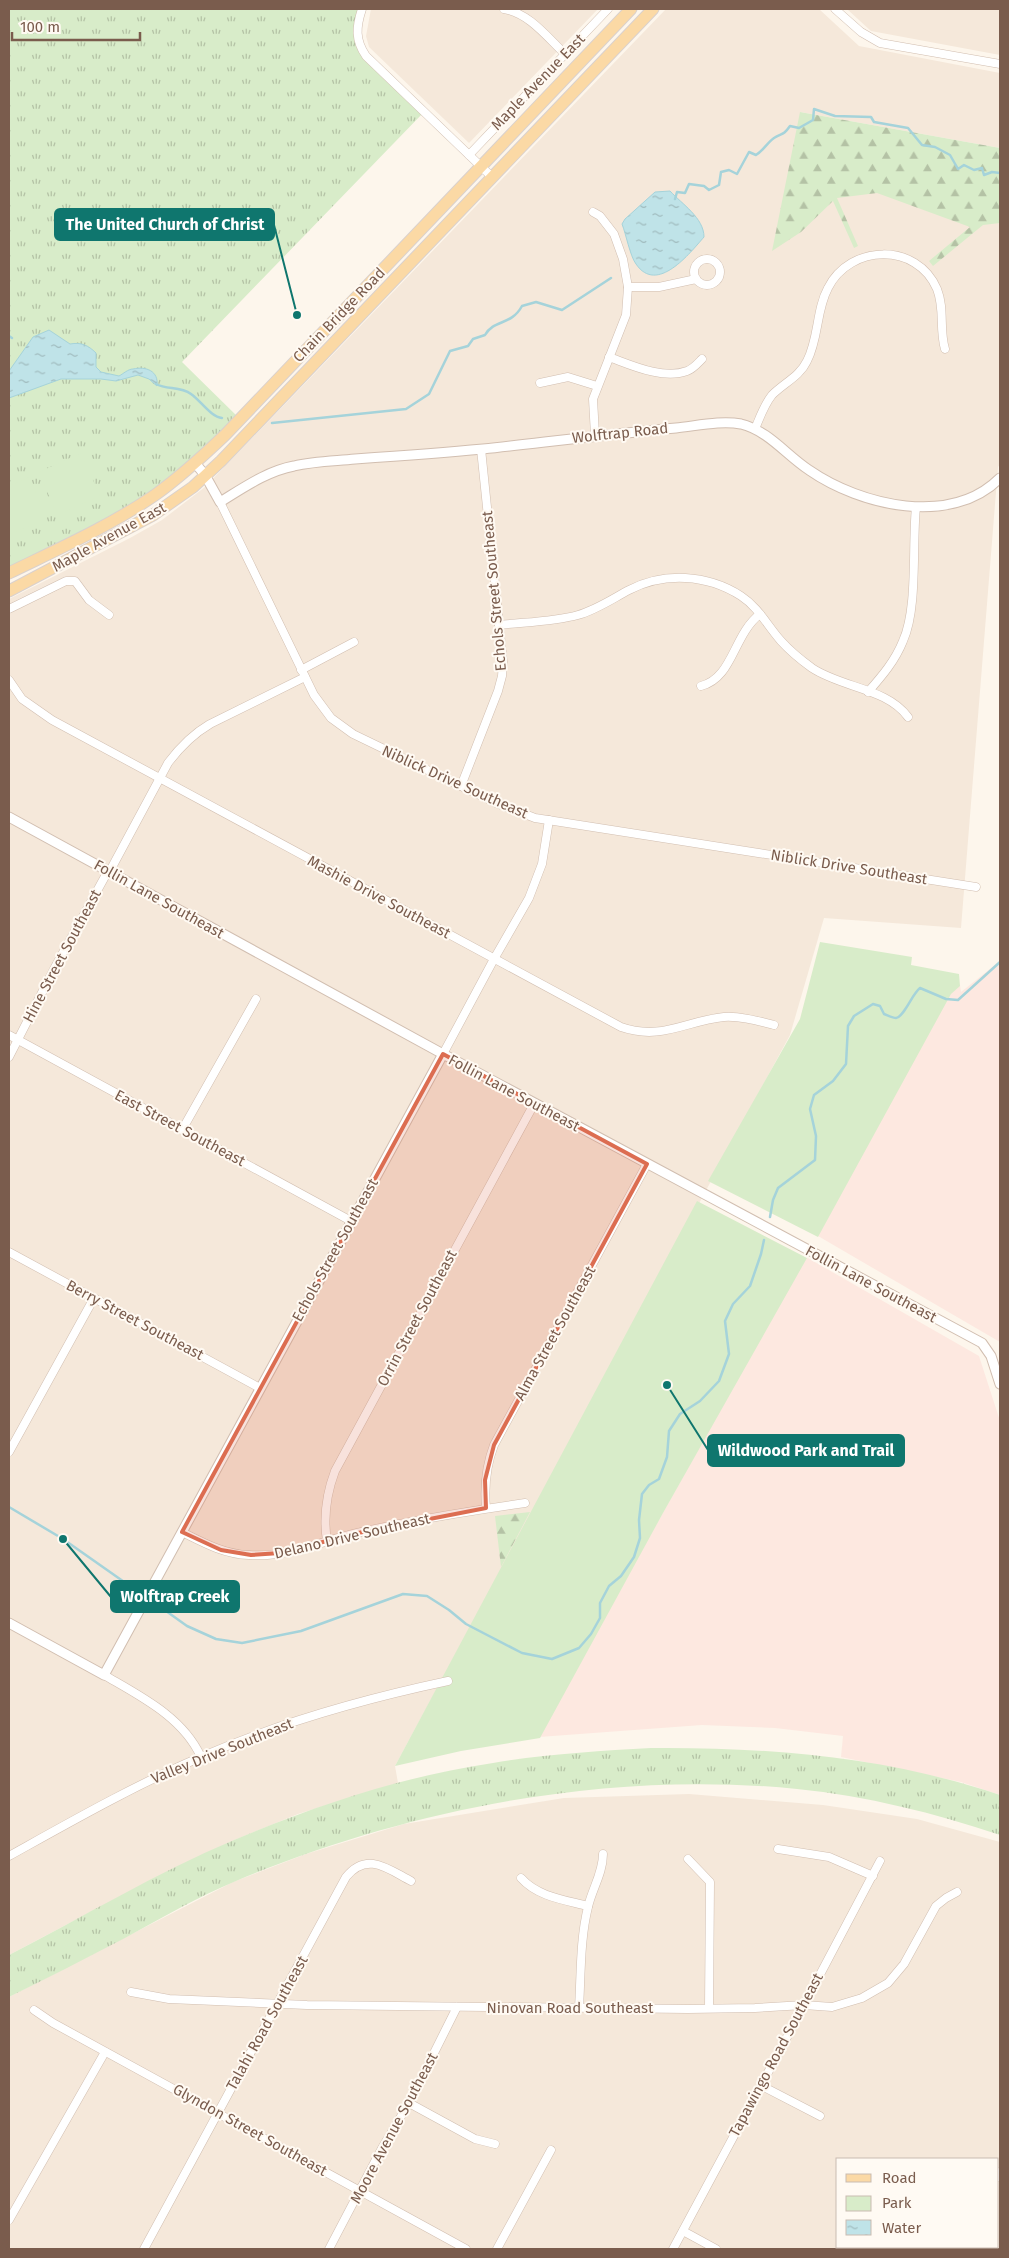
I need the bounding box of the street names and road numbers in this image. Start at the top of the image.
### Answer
street label: Maple Avenue East [487,30,589,134]
street label: Chain Bridge Road [289,264,389,366]
street label: Wolftrap Road [571,419,669,447]
street label: Maple Avenue East [49,498,170,576]
street label: Echols Street Southeast [478,510,510,672]
street label: Niblick Drive Southeast [379,742,532,823]
street label: Niblick Drive Southeast [769,846,929,888]
street label: Mashie Drive Southeast [304,852,454,943]
street label: Follin Lane Southeast [91,856,228,943]
street label: Hine Street Southeast [19,886,105,1026]
street label: Follin Lane Southeast [445,1051,583,1136]
street label: East Street Southeast [112,1086,249,1170]
street label: Echols Street Southeast [288,1175,382,1325]
street label: Follin Lane Southeast [802,1242,940,1327]
street label: Orrin Street Southeast [373,1246,461,1389]
street label: Alma Street Southeast [511,1262,600,1403]
street label: Berry Street Southeast [63,1276,207,1364]
street label: Delano Drive Southeast [272,1509,432,1563]
street label: Valley Drive Southeast [148,1714,296,1788]
street label: Talahi Road Southeast [222,1952,312,2094]
street label: Tapawingo Road Southeast [725,1969,827,2140]
street label: Ninovan Road Southeast [487,1999,654,2017]
street label: Moore Avenue Southeast [346,2049,442,2207]
street label: Glyndon Street Southeast [170,2080,331,2180]

